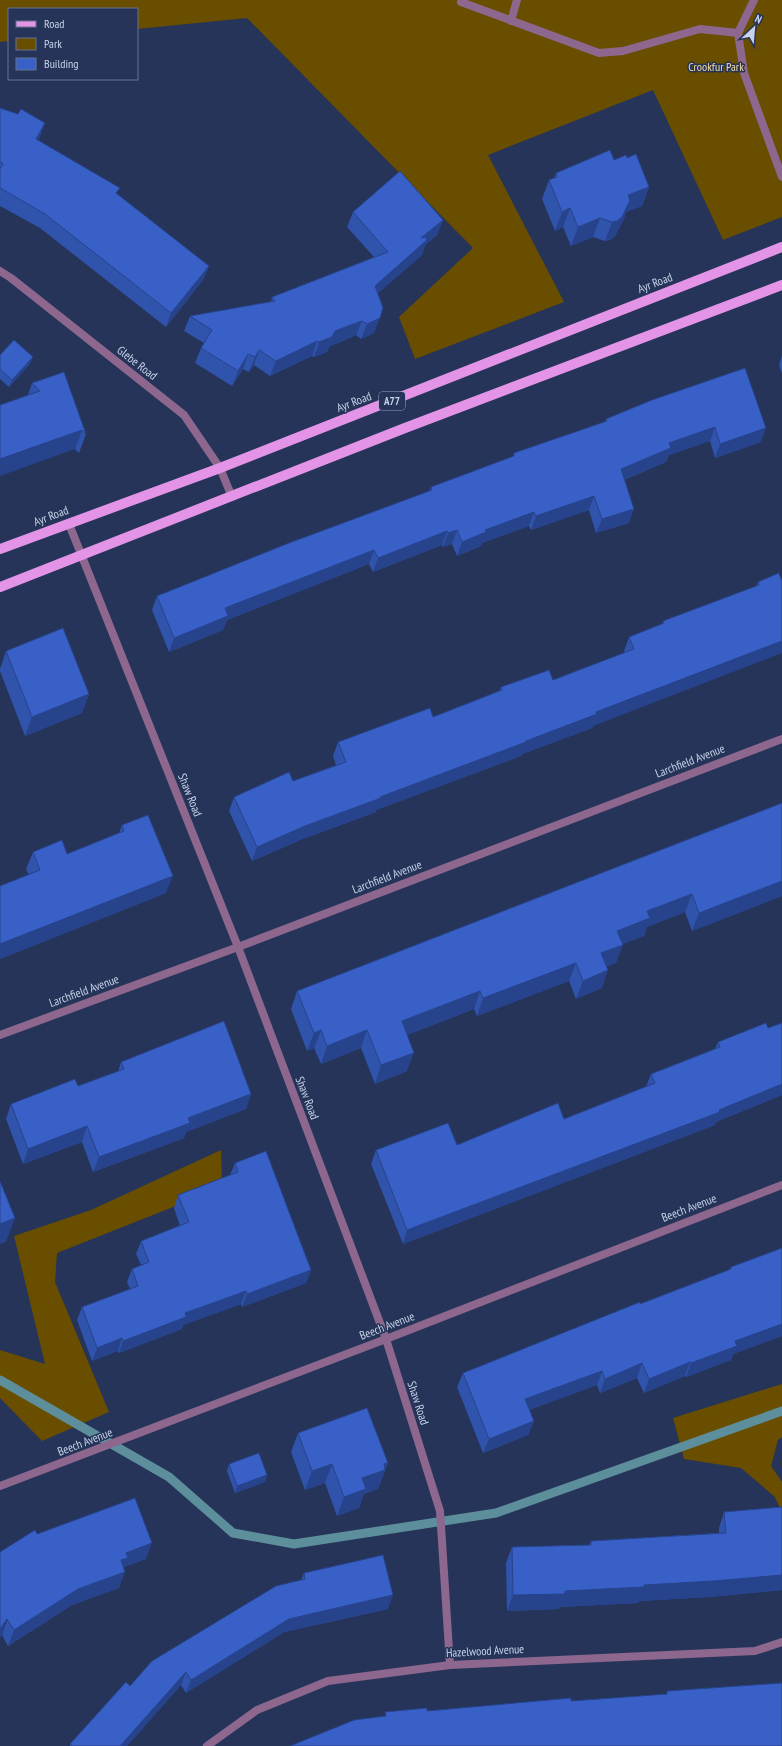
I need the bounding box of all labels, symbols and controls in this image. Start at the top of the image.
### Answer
legend [8,8,138,80]
north arrow [734,8,774,48]
text: N [753,11,764,27]
text: Road [44,16,64,31]
text: Park [44,36,62,51]
text: Building [44,56,79,71]
park label: Crookfur Park [688,59,744,74]
street label: Ayr Road [635,269,674,296]
street label: Glebe Road [114,342,160,383]
street label: Ayr Road [334,388,373,415]
road number: A77 [379,392,405,410]
street label: Ayr Road [31,502,70,529]
street label: Larchfield Avenue [653,740,727,781]
street label: Shaw Road [175,771,206,819]
street label: Larchfield Avenue [350,856,424,897]
street label: Larchfield Avenue [47,971,121,1010]
street label: Shaw Road [292,1074,323,1122]
street label: Beech Avenue [659,1190,718,1225]
street label: Beech Avenue [357,1308,416,1343]
street label: Shaw Road [404,1379,433,1427]
street label: Beech Avenue [55,1424,114,1459]
street label: Hazelwood Avenue [446,1641,524,1660]

